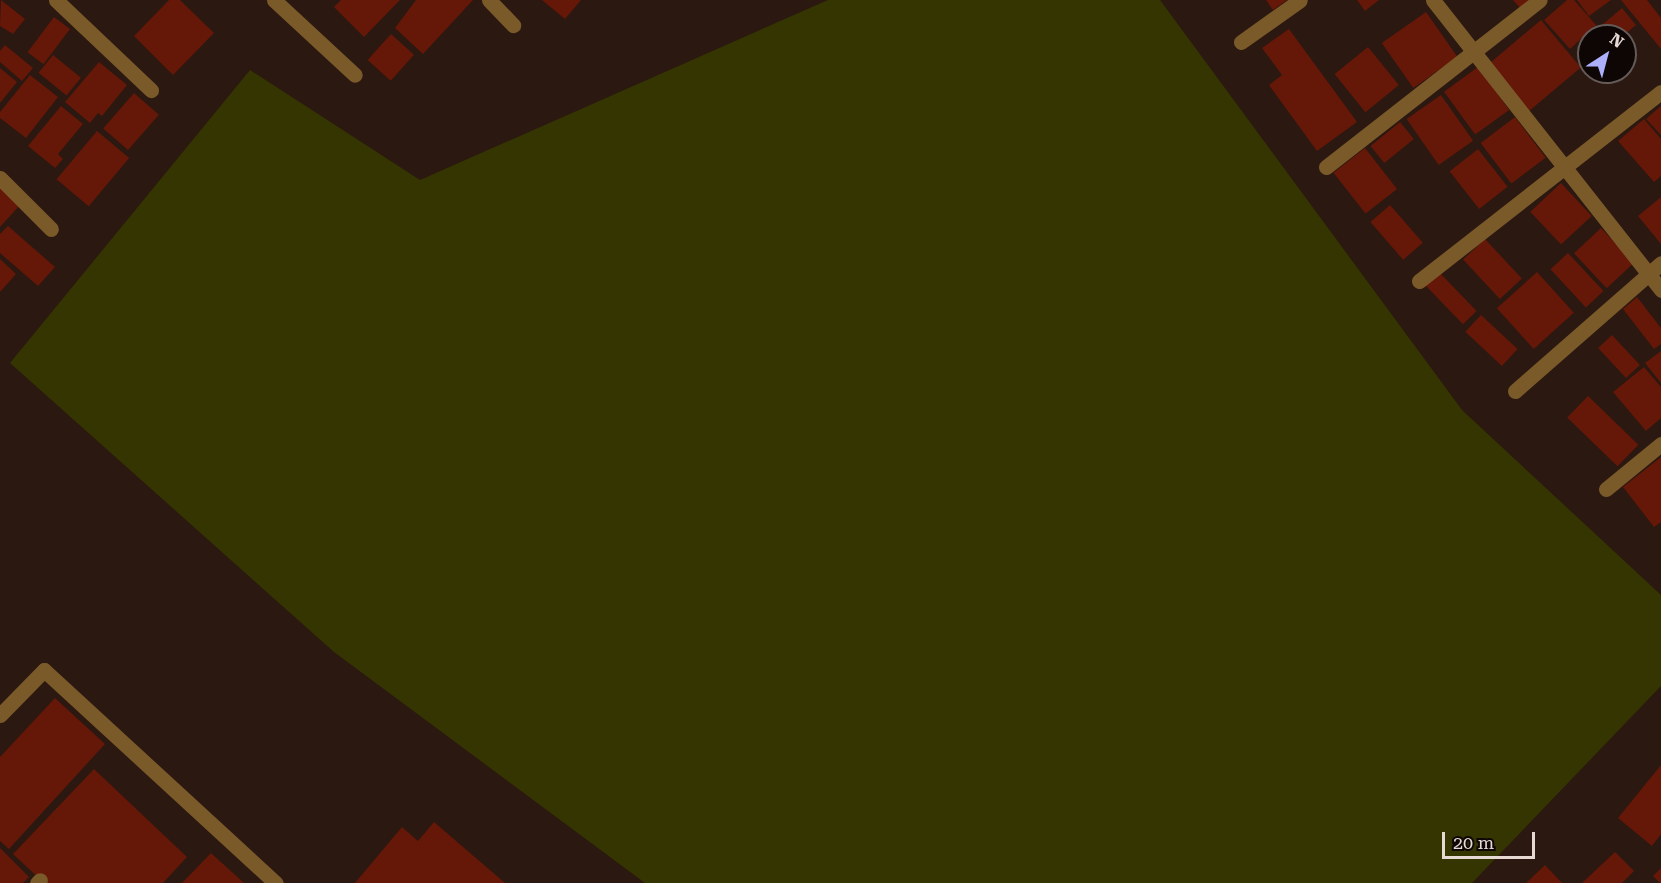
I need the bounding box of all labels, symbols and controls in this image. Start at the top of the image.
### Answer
north arrow [1577,24,1637,84]
text: N [1606,29,1627,52]
scale bar [1445,820,1538,858]
text: 20 m [1453,832,1494,853]

